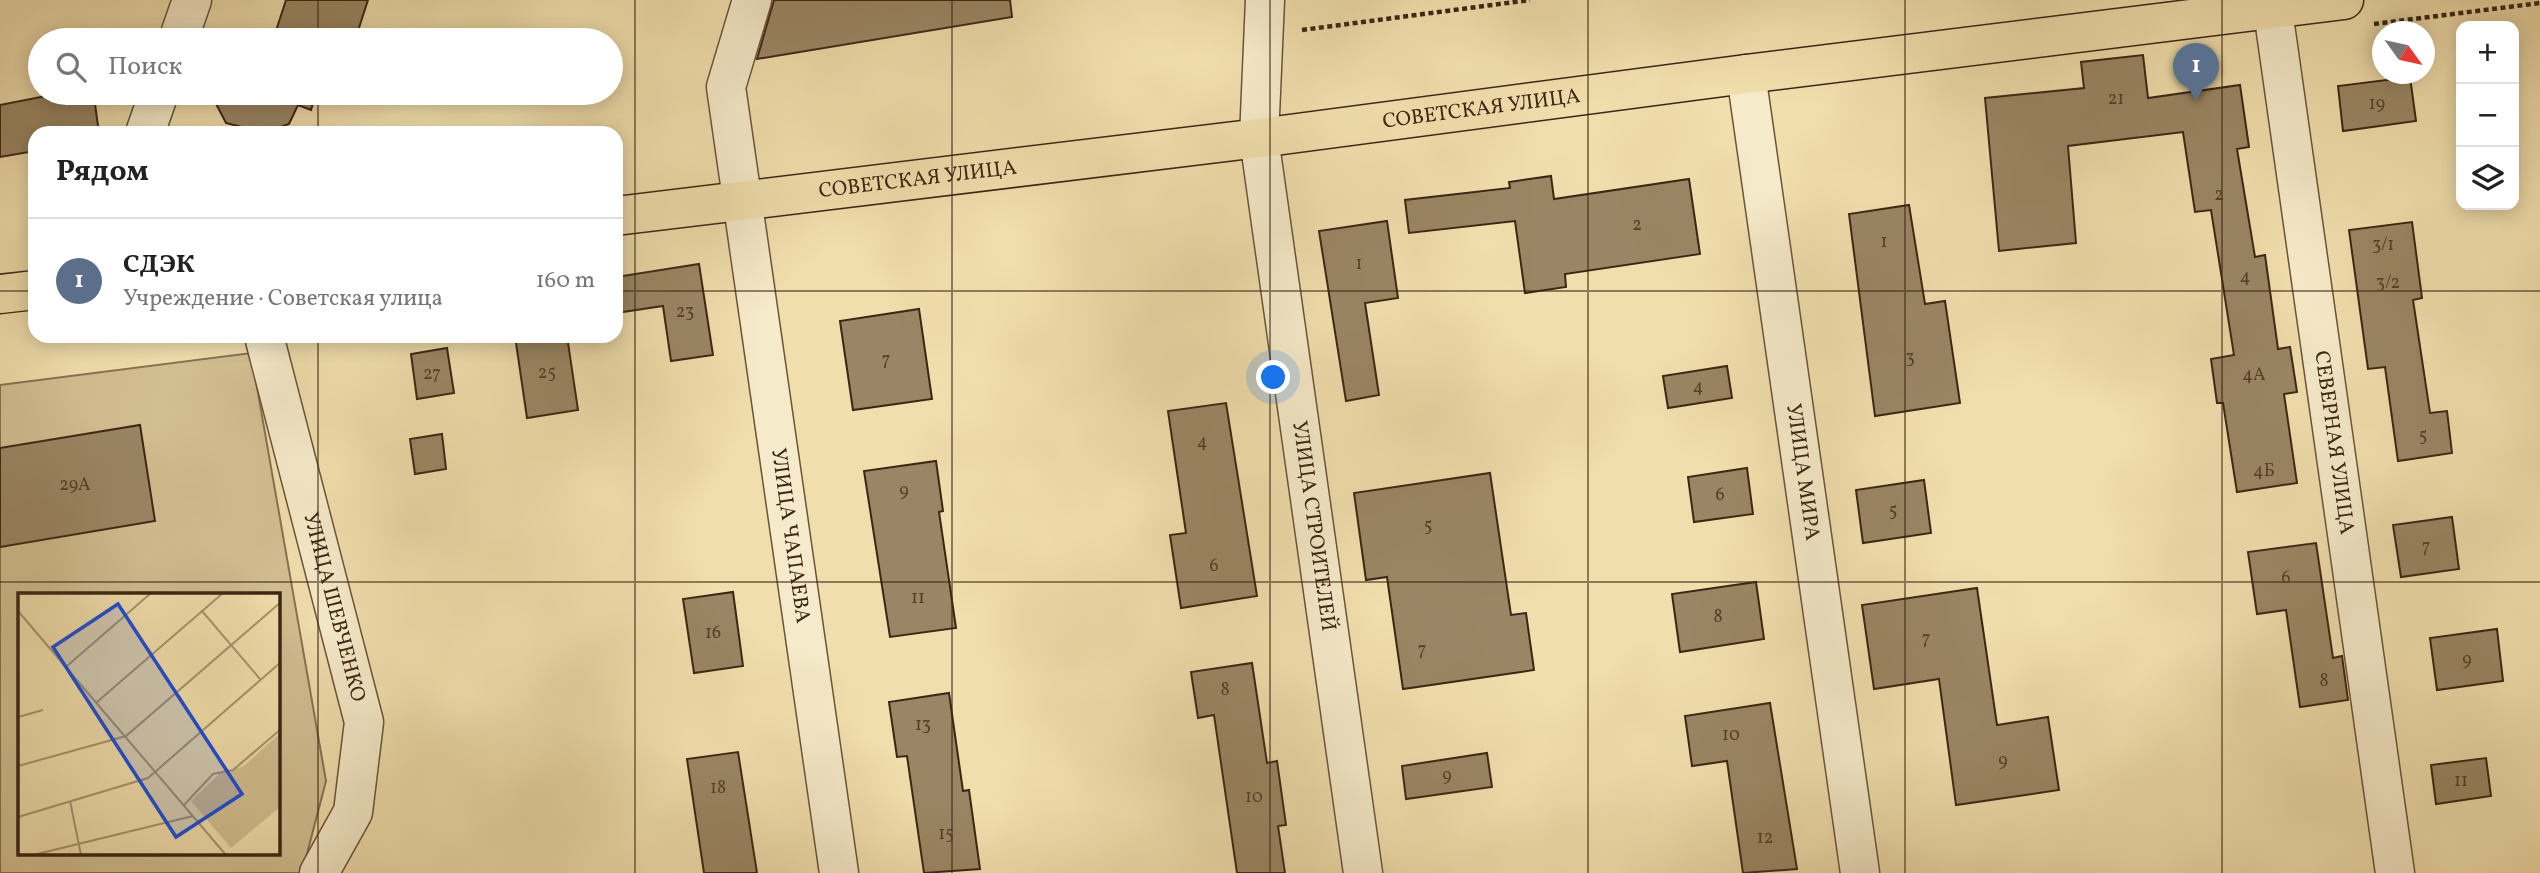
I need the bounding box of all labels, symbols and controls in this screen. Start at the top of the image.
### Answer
north arrow [2372,21,2435,84]
map controls [2456,21,2519,210]
button: + [2456,21,2519,84]
search box [28,28,623,105]
pin: 1 [2173,43,2219,101]
icon: search [52,48,90,86]
text: Поиск [108,49,182,85]
street label: СОВЕТСКАЯ УЛИЦА [1381,81,1582,136]
button: − [2456,84,2519,147]
house number: 21 [2108,87,2124,112]
house number: 19 [2369,92,2385,117]
button: layers [2456,147,2519,210]
text: Рядом [56,151,149,193]
street label: СОВЕТСКАЯ УЛИЦА [817,153,1019,206]
house number: 2 [2214,183,2224,208]
house number: 2 [1632,213,1642,238]
house number: 1 [1881,230,1887,255]
house number: 3/1 [2372,233,2394,258]
text: СДЭК [123,247,195,283]
house number: 1 [1356,252,1362,277]
text: 1 [74,265,84,297]
text: 160 m [536,265,595,297]
house number: 4 [2240,265,2250,290]
house number: 3/2 [2376,271,2400,296]
text: Учреждение · Советская улица [123,283,443,315]
house number: 23 [676,300,694,325]
house number: 3 [1905,346,1915,371]
house number: 7 [882,348,890,373]
street label: СЕВЕРНАЯ УЛИЦА [2307,349,2361,537]
your location [1256,360,1290,394]
house number: 25 [538,361,556,386]
house number: 27 [423,362,441,387]
house number: 4А [2242,363,2266,388]
house number: 4 [1693,375,1703,400]
street label: УЛИЦА МИРА [1779,401,1827,543]
street label: УЛИЦА СТРОИТЕЛЕЙ [1285,419,1343,633]
house number: 5 [2419,424,2427,449]
house number: 4 [1197,430,1207,455]
street label: УЛИЦА ЧАПАЕВА [764,446,817,625]
house number: 4Б [2253,459,2275,484]
house number: 29А [59,473,91,498]
house number: 9 [899,479,909,504]
house number: 6 [1715,483,1725,508]
house number: 5 [1889,499,1897,524]
street label: УЛИЦА ШЕВЧЕНКО [296,509,373,705]
house number: 5 [1424,514,1432,539]
house number: 7 [2422,535,2430,560]
house number: 6 [1209,554,1219,579]
house number: 6 [2281,566,2291,591]
house number: 11 [911,586,925,611]
inset map [18,593,280,856]
house number: 8 [1713,605,1723,630]
house number: 16 [705,621,721,646]
house number: 7 [1922,627,1930,652]
house number: 7 [1418,638,1426,663]
house number: 9 [2462,648,2472,673]
house number: 8 [2319,669,2329,694]
house number: 8 [1220,678,1230,703]
house number: 13 [915,713,931,738]
house number: 10 [1722,723,1740,748]
house number: 9 [1998,749,2008,774]
house number: 9 [1442,764,1452,789]
house number: 11 [2454,769,2468,794]
house number: 18 [710,776,726,801]
house number: 10 [1245,785,1263,810]
house number: 15 [938,822,954,847]
house number: 12 [1757,826,1773,851]

